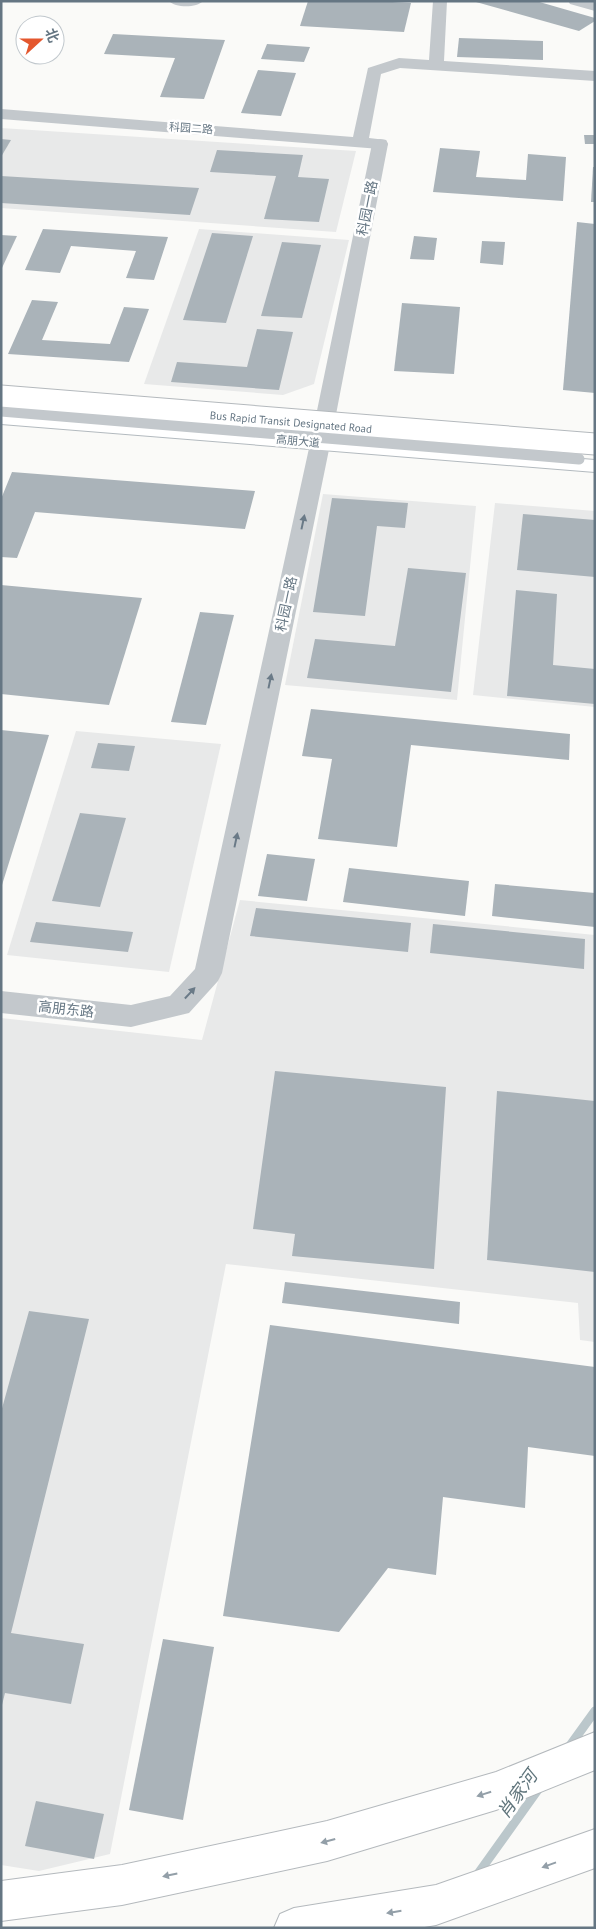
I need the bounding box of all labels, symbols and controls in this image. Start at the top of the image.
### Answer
north arrow [15,15,65,65]
text: 北 [41,26,63,45]
street label: 科园二路 [169,119,213,137]
street label: 科园一路 [353,179,381,237]
street label: Bus Rapid Transit Designated Road [209,408,373,436]
street label: 高朋大道 [275,432,321,450]
one-way arrow [299,514,307,530]
street label: 科园一路 [271,575,301,633]
one-way arrow [266,673,274,689]
one-way arrow [232,832,240,848]
one-way arrow [184,987,196,999]
street label: 高朋东路 [37,997,95,1021]
water label: 肖家河 [492,1763,544,1823]
one-way arrow [476,1791,491,1799]
one-way arrow [321,1837,336,1845]
one-way arrow [541,1861,556,1869]
one-way arrow [162,1871,177,1879]
one-way arrow [385,1908,401,1916]

